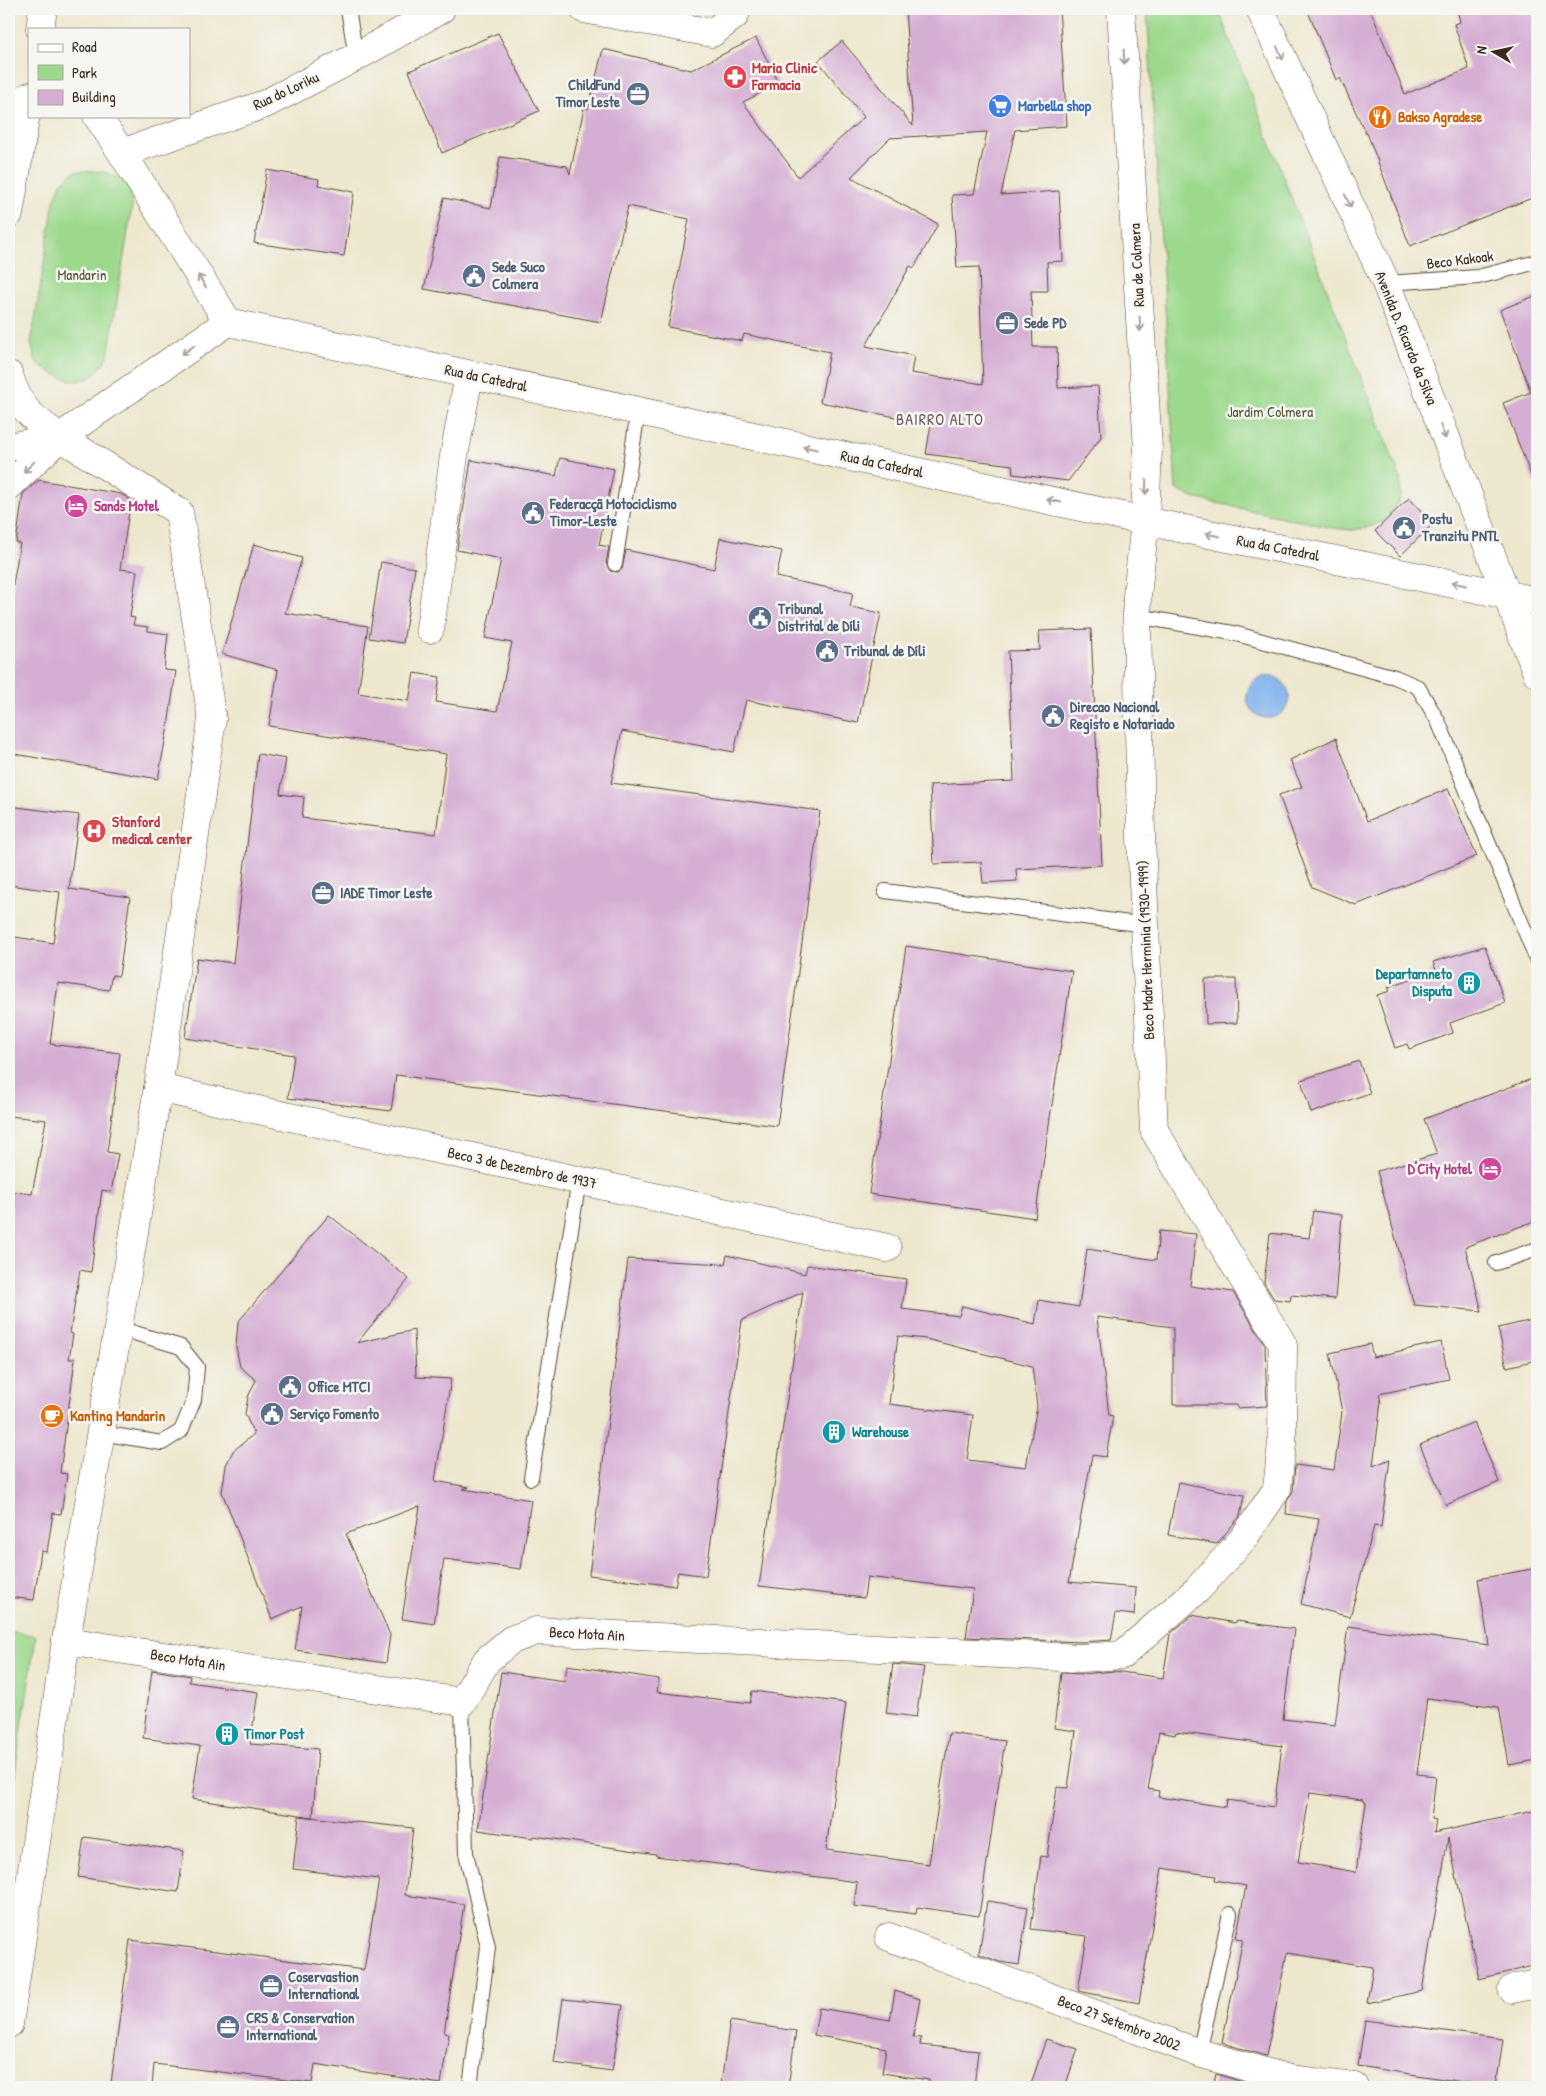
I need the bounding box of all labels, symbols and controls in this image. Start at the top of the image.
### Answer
legend [28,28,190,118]
north arrow [1468,28,1518,78]
text: Road [72,36,97,57]
text: N [1471,44,1491,55]
one-way arrow [1276,45,1286,60]
one-way arrow [1120,49,1129,65]
place label: Maria Clinic Farmacia [751,57,818,95]
text: Park [72,62,97,83]
pharmacy icon: Maria Clinic Farmacia [722,64,748,90]
street label: Rua do Loriku [249,66,322,115]
place label: ChildFund Timor Leste [555,74,620,112]
office icon: ChildFund Timor Leste [625,81,651,107]
text: Building [72,86,116,107]
supermarket icon: Marbella shop [987,93,1013,119]
place label: Marbella shop [1018,95,1092,117]
restaurant icon: Bakso Agradese [1367,104,1393,130]
place label: Bakso Agradese [1398,106,1482,128]
one-way arrow [1344,193,1353,208]
street label: Rua de Colmera [1124,223,1149,307]
street label: Beco Kakoak [1425,245,1494,274]
place label: Sede Suco Colmera [492,256,545,294]
public building icon: Sede Suco Colmera [461,263,487,289]
park label: Mandarin [57,264,107,285]
street label: Avenida D. Ricardo da Silva [1370,268,1443,408]
one-way arrow [197,274,208,288]
office icon: Sede PD [994,310,1020,336]
place label: Sede PD [1024,312,1067,333]
one-way arrow [1136,316,1145,332]
one-way arrow [181,345,195,355]
street label: Rua da Catedral [443,359,529,397]
park label: Jardim Colmera [1227,401,1313,422]
district label: BAIRRO ALTO [896,408,984,430]
one-way arrow [1439,424,1449,439]
one-way arrow [802,443,818,452]
street label: Rua da Catedral [839,445,925,483]
one-way arrow [24,460,36,472]
one-way arrow [1142,478,1151,494]
hotel icon: Sands Motel [63,493,89,519]
place label: Federacçã Motociclismo Timor-Leste [549,493,677,531]
place label: Sands Motel [94,495,160,516]
one-way arrow [1047,496,1063,505]
public building icon: Federacçã Motociclismo Timor-Leste [520,500,546,526]
place label: Postu Tranzitu PNTL [1421,508,1500,546]
public building icon: Postu Tranzitu PNTL [1391,515,1417,541]
one-way arrow [1206,529,1222,539]
street label: Rua da Catedral [1235,529,1321,566]
one-way arrow [1451,579,1467,588]
place label: Tribunal Distrital de Díli [777,598,860,636]
public building icon: Tribunal Distrital de Díli [747,605,773,631]
public building icon: Tribunal de Díli [814,638,840,664]
place label: Tribunal de Díli [843,640,926,661]
place label: Direcao Nacional Registo e Notariado [1070,696,1175,735]
public building icon: Direcao Nacional Registo e Notariado [1040,703,1066,729]
place label: Stanford medical center [112,811,192,849]
hospital icon: Stanford medical center [81,818,107,844]
street label: Beco Madre Herminia (1930-1999) [1132,860,1159,1040]
office icon: IADE Timor Leste [310,880,336,906]
place label: IADE Timor Leste [340,882,432,903]
place label: Departamneto Disputa [1376,963,1452,1002]
building icon: Departamneto Disputa [1456,970,1482,996]
street label: Beco 3 de Dezembro de 1937 [446,1141,599,1194]
hotel icon: D'City Hotel [1477,1156,1503,1182]
place label: D'City Hotel [1408,1158,1473,1180]
public building icon: Office MTCI [277,1374,303,1400]
place label: Office MTCI [308,1376,371,1397]
public building icon: Serviço Fomento [259,1401,285,1427]
cafe icon: Kanting Mandarin [39,1403,65,1429]
place label: Serviço Fomento [290,1403,379,1424]
place label: Kanting Mandarin [70,1405,165,1427]
building icon: Warehouse [821,1419,847,1445]
place label: Warehouse [852,1421,909,1442]
street label: Beco Mota Ain [549,1621,626,1646]
street label: Beco Mota Ain [149,1643,227,1676]
building icon: Timor Post [214,1721,240,1747]
place label: Timor Post [243,1723,305,1744]
place label: Coservastion International [288,1966,360,2004]
office icon: Coservastion International [258,1973,284,1999]
street label: Beco 27 Setembro 2002 [1055,1989,1184,2056]
place label: CRS & Conservation International [246,2007,355,2045]
office icon: CRS & Conservation International [215,2014,241,2040]

